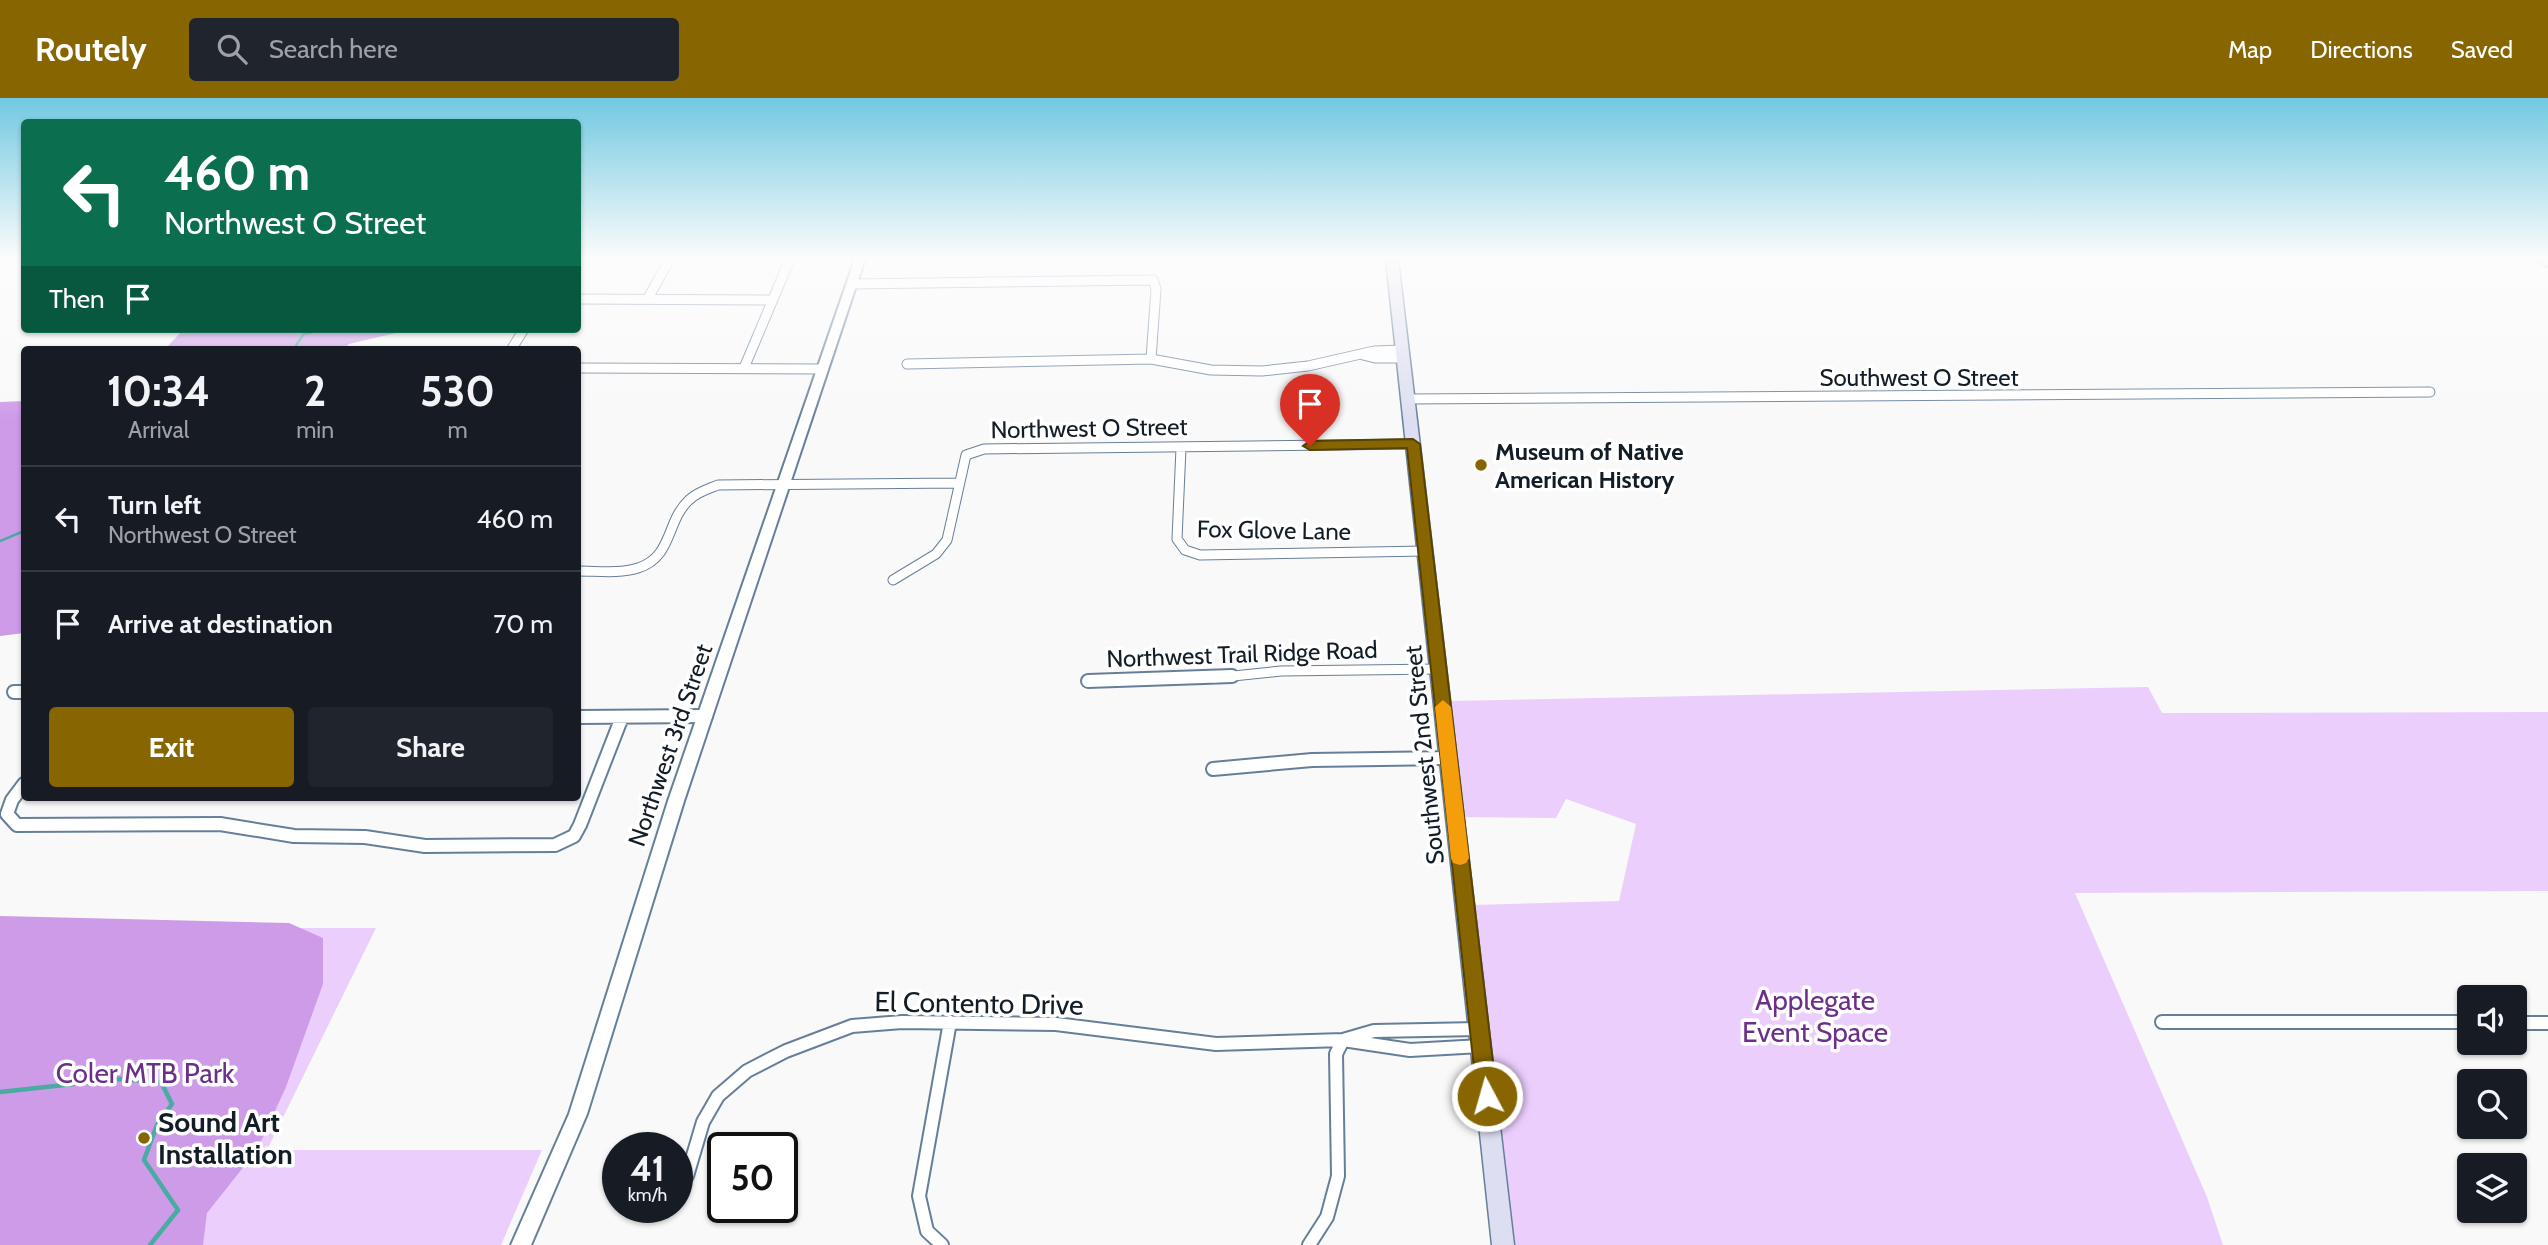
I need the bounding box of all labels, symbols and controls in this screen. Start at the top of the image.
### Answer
search box [189,18,679,81]
text: Routely [35,29,147,69]
icon: search [213,30,251,68]
text: Search here [269,33,398,65]
text: Map [2228,35,2272,64]
text: Directions [2310,35,2413,64]
text: Saved [2451,35,2513,64]
text: 460 m [164,143,310,202]
icon: left [49,147,140,238]
text: Northwest O Street [164,203,426,242]
icon: arrive [119,280,157,318]
text: Then [49,283,105,315]
street label: Southwest O Street [1819,363,2019,392]
text: 10:34 [107,365,210,417]
text: 2 [304,365,326,417]
text: 530 [420,365,495,417]
pin [1280,374,1340,446]
icon: arrive [1291,385,1329,423]
street label: Northwest O Street [990,412,1188,444]
text: Arrival [128,416,189,444]
text: min [296,416,334,444]
text: m [447,416,468,444]
place label: Museum of Native American History [1495,437,1684,494]
marker: Museum of Native American History [1473,457,1489,473]
text: Turn left [108,489,201,521]
icon: left [49,500,87,538]
text: 460 m [476,503,553,535]
street label: Fox Glove Lane [1197,514,1351,546]
text: Northwest O Street [108,521,297,549]
icon: arrive [49,605,87,643]
text: Arrive at destination [108,608,333,640]
text: 70 m [493,608,553,640]
street label: Northwest Trail Ridge Road [1106,635,1378,673]
street label: Northwest 3rd Street [622,640,718,850]
street label: Southwest 2nd Street [1398,644,1450,866]
button: Exit [49,707,294,787]
button: Share [308,707,553,787]
park label: Applegate Event Space [1742,983,1888,1049]
street label: El Contento Drive [874,984,1084,1022]
map controls [2457,985,2527,1223]
button: sound [2457,985,2527,1055]
park label: Coler MTB Park [56,1056,235,1090]
position arrow [1450,1059,1524,1133]
button: search [2457,1069,2527,1139]
place label: Sound Art Installation [158,1105,293,1171]
marker: Sound Art Installation [136,1130,152,1146]
speed limit sign: 50 [707,1132,798,1223]
text: 41 [630,1147,665,1190]
button: layers [2457,1153,2527,1223]
text: km/h [628,1184,667,1206]

